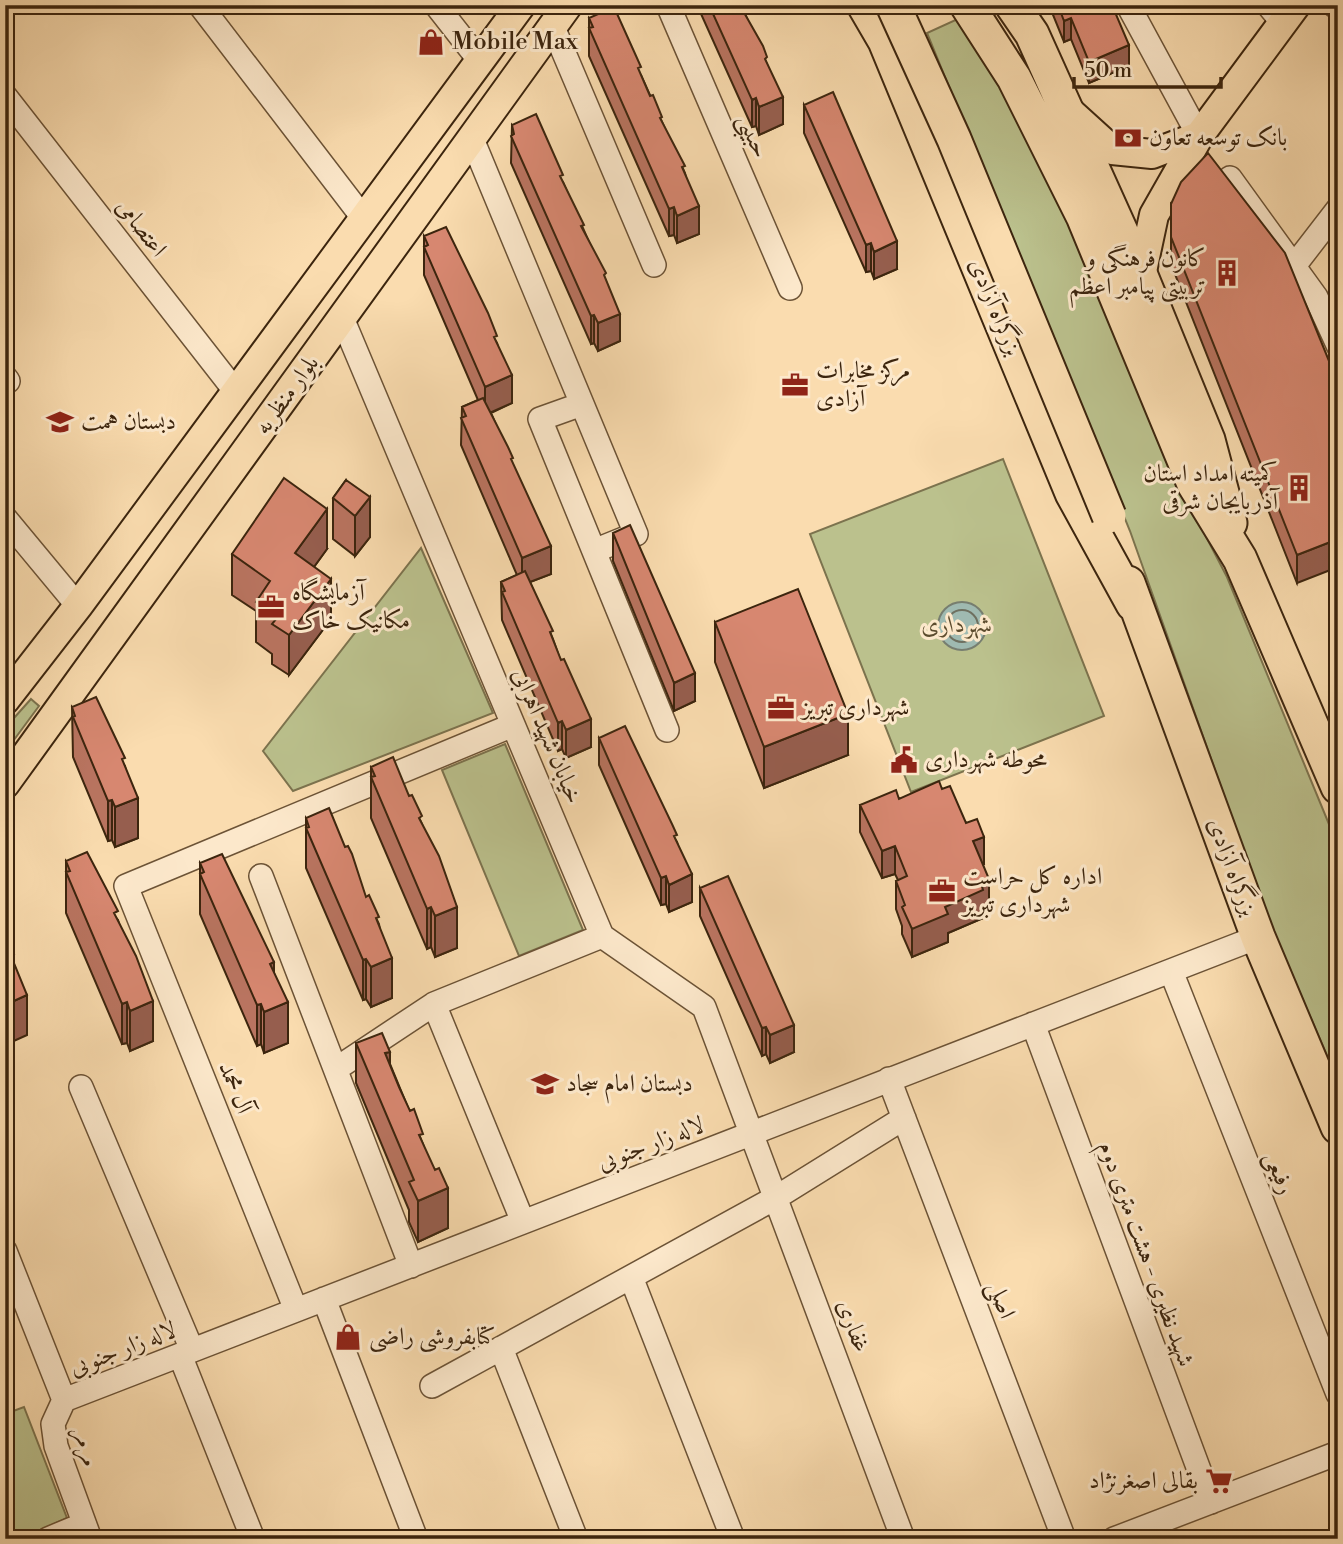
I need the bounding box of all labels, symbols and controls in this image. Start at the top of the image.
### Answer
shop icon: Mobile Max [416,27,446,57]
place label: Mobile Max [452,27,579,57]
scale bar [1074,46,1220,90]
text: 50 m [1084,58,1132,84]
street label: حبیبی [727,109,776,164]
bank icon: بانک توسعه تعاون [1113,123,1143,153]
place label: بانک توسعه تعاون [1149,123,1287,153]
street label: اعتصامی [109,193,173,263]
place label: کانون فرهنگی و تربیتی پیامبر اعظم [1069,244,1206,308]
street label: بزرگراه آزادی [962,253,1030,360]
building icon: کانون فرهنگی و تربیتی پیامبر اعظم [1212,258,1242,288]
street label: بلوار منظریه [248,349,326,441]
place label: مرکز مخابرات آزادی [816,356,910,414]
office icon: مرکز مخابرات آزادی [780,370,810,400]
school or university icon: دبستان همت [45,407,75,437]
place label: دبستان همت [81,407,176,437]
place label: کمیته امداد استان آذربایجان شرقی [1143,459,1281,517]
building icon: کمیته امداد استان آذربایجان شرقی [1284,473,1314,503]
place label: آزمایشگاه مکانیک خاک [292,577,410,636]
office icon: آزمایشگاه مکانیک خاک [256,592,286,622]
park label: شهرداری [921,610,993,640]
street label: خیابان شهید اهرابی [504,664,589,809]
office icon: شهرداری تبریز [766,693,796,723]
place label: شهرداری تبریز [799,693,910,723]
public building icon: محوطه شهرداری [889,745,919,775]
place label: محوطه شهرداری [925,745,1047,775]
street label: بزرگراه آزادی [1200,813,1265,920]
place label: اداره کل حراست شهرداری تبریز [960,862,1102,920]
office icon: اداره کل حراست شهرداری تبریز [927,876,957,906]
street label: آل محمد [211,1058,260,1121]
school or university icon: دبستان امام سجاد [530,1069,560,1099]
place label: دبستان امام سجاد [566,1069,693,1104]
street label: لاله زار جنوبی [593,1110,709,1179]
street label: شهید نظیری - هشت متری دوم [1087,1137,1201,1373]
street label: رفیعی [1257,1147,1301,1199]
street label: اصلی [979,1277,1022,1323]
street label: غفاری [830,1296,876,1356]
street label: لاله زار جنوبی [65,1315,181,1384]
shop icon: کتابفروشی راضی [333,1322,363,1352]
place label: کتابفروشی راضی [369,1322,495,1353]
street label: مرمر [66,1424,105,1470]
place label: بقالی اصغرنژاد [1089,1466,1198,1496]
supermarket icon: بقالی اصغرنژاد [1204,1466,1234,1496]

